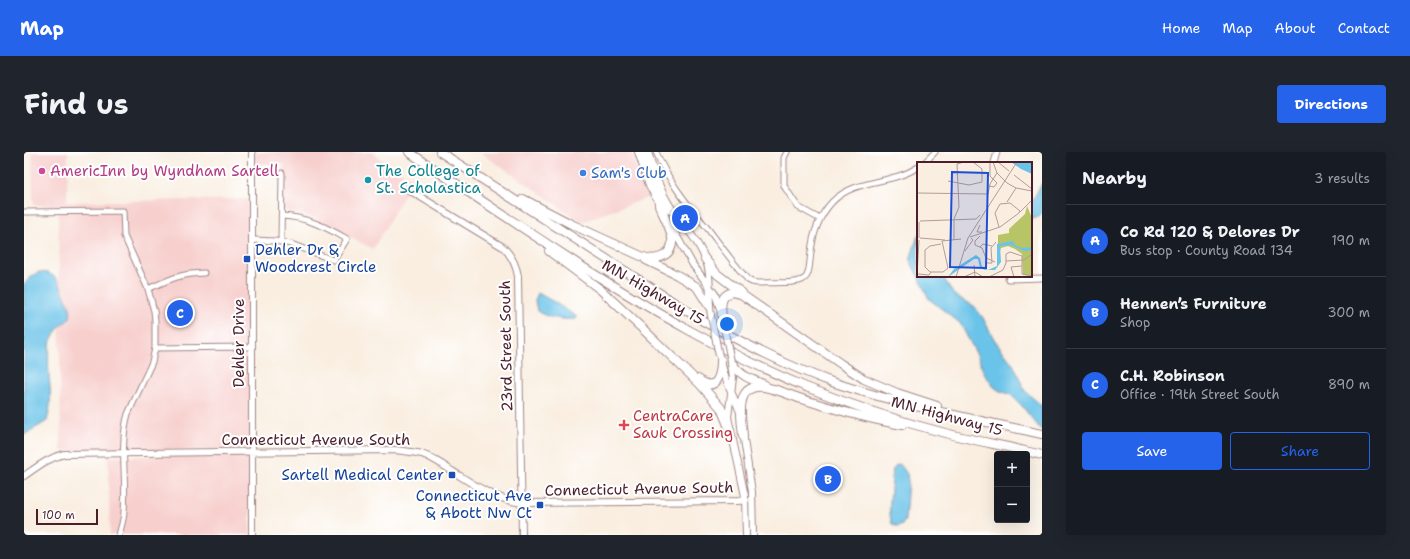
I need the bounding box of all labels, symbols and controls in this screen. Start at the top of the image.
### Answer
text: Map [20,16,64,41]
text: Home [1162,19,1201,37]
text: Map [1223,19,1253,37]
text: About [1275,19,1316,37]
text: Contact [1338,19,1390,37]
text: Find us [24,85,129,123]
button: Directions [1277,85,1386,123]
place label: AmericInn by Wyndham Sartell [50,161,279,181]
place label: The College of St. Scholastica [376,161,481,198]
inset map [917,162,1032,277]
place label: Sam's Club [591,163,667,183]
marker: AmericInn by Wyndham Sartell [37,166,47,176]
text: Nearby [1082,167,1147,189]
marker: Sam's Club [578,168,588,178]
text: 3 results [1314,170,1370,187]
marker: The College of St. Scholastica [363,175,373,185]
pin: A [672,203,698,233]
text: Co Rd 120 & Delores Dr [1120,222,1300,242]
text: A [1090,232,1100,249]
text: 190 m [1331,232,1370,249]
place label: Dehler Dr & Woodcrest Circle [255,240,376,277]
text: Bus stop · County Road 134 [1120,242,1293,259]
marker: Dehler Dr & Woodcrest Circle [242,254,252,264]
street label: MN Highway 15 [598,255,708,329]
street label: 23rd Street South [495,280,517,412]
text: Hennen’s Furniture [1120,294,1267,314]
pin: C [167,298,193,328]
street label: Dehler Drive [229,299,249,387]
text: B [1091,304,1099,321]
text: 300 m [1327,304,1370,321]
your location [717,314,737,334]
text: Shop [1120,314,1150,331]
text: C.H. Robinson [1120,366,1225,386]
text: C [1091,376,1099,393]
text: 890 m [1328,376,1370,393]
text: Office · 19th Street South [1120,386,1280,403]
street label: MN Highway 15 [889,391,1005,441]
place label: CentraCare Sauk Crossing [633,406,733,443]
marker: CentraCare Sauk Crossing [618,419,630,431]
street label: Connecticut Avenue South [222,430,410,450]
button: Save [1082,432,1222,470]
button: Share [1230,432,1370,470]
map controls [994,451,1030,523]
button: + [994,451,1030,487]
pin: B [815,464,841,494]
place label: Sartell Medical Center [282,465,444,485]
marker: Sartell Medical Center [447,470,457,480]
street label: Connecticut Avenue South [544,477,734,501]
place label: Connecticut Ave & Abott Nw Ct [416,486,532,523]
button: − [994,487,1030,523]
marker: Connecticut Ave & Abott Nw Ct [535,500,545,510]
scale bar [36,507,98,526]
text: 100 m [42,508,75,523]

